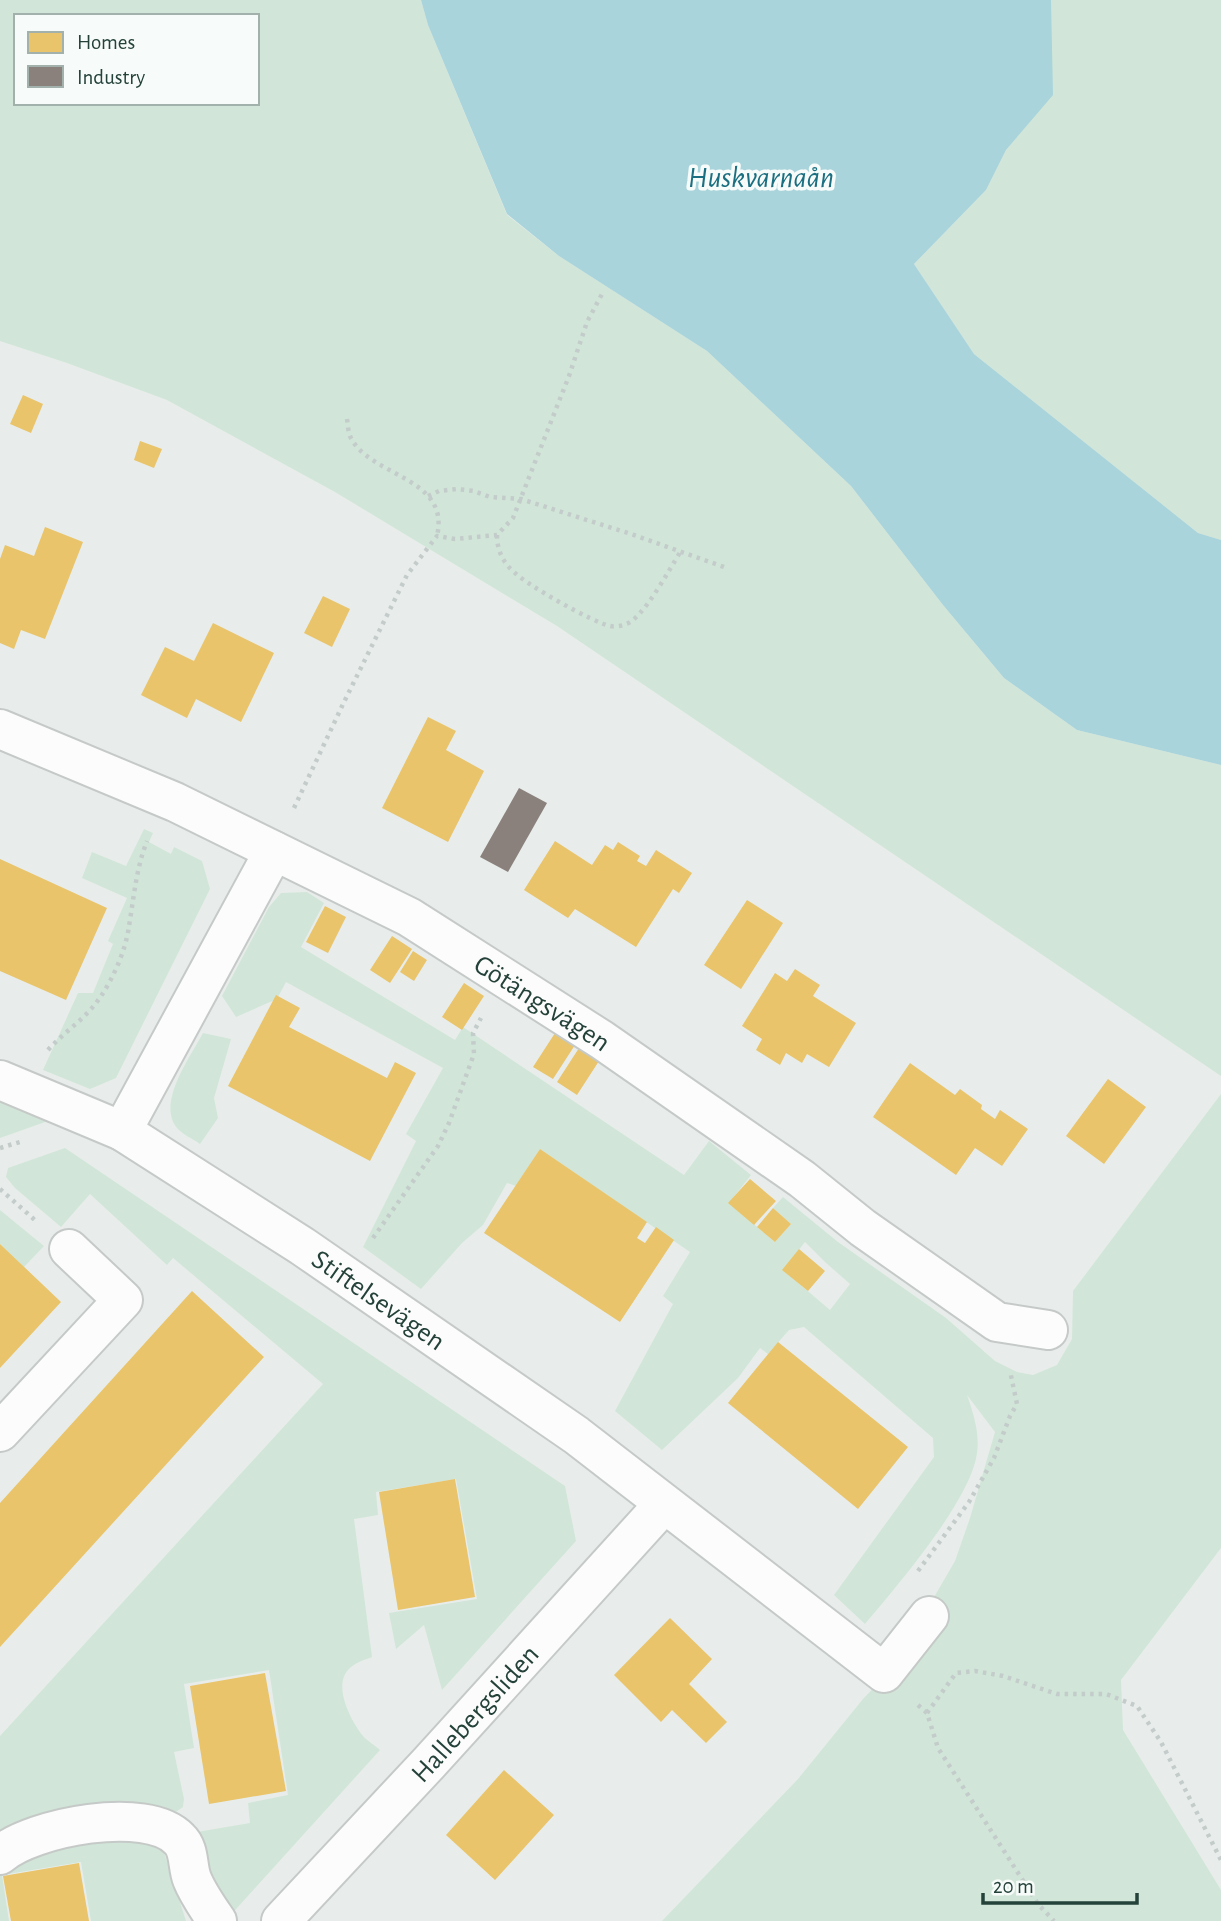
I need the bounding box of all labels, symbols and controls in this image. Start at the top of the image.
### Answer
legend [14,14,259,105]
text: Homes [77,32,135,53]
text: Industry [77,67,145,88]
water label: Huskvarnaån [688,163,834,193]
street label: Götängsvägen [469,950,615,1057]
street label: Stiftelsevägen [306,1245,450,1356]
street label: Hallebergsliden [407,1640,545,1788]
scale bar [983,1862,1137,1906]
text: 20 m [993,1876,1034,1897]

